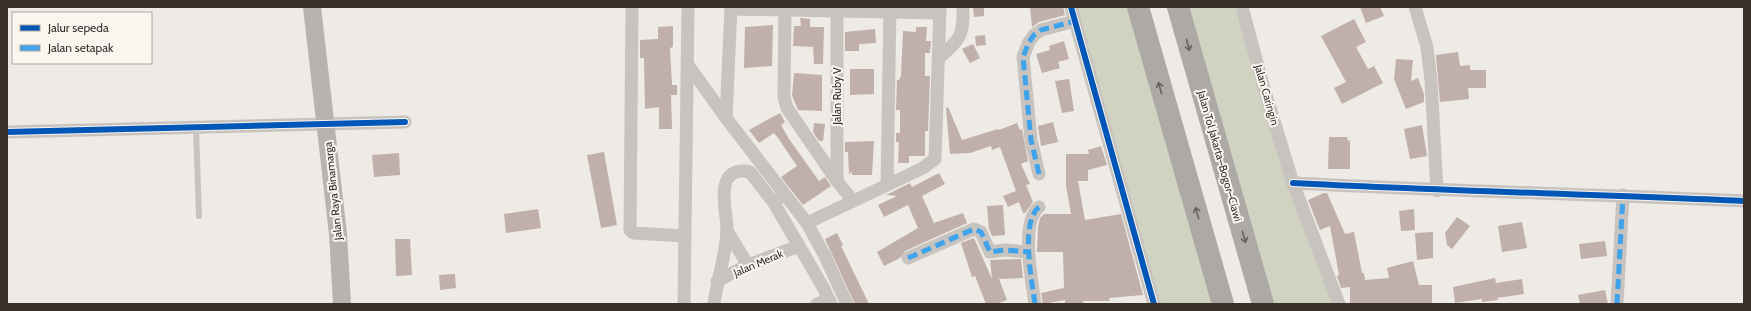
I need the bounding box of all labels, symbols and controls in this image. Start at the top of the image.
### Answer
legend [12,12,152,64]
text: Jalur sepeda [47,20,109,35]
one-way arrow [1185,38,1192,51]
text: Jalan setapak [47,40,114,55]
street label: Jalan Caringin [1251,62,1282,127]
street label: Jalan Ruby V [830,67,844,126]
one-way arrow [1156,82,1164,95]
street label: Jalan Tol Jakarta–Bogor–Ciawi [1194,88,1245,223]
street label: Jalan Raya Binamarga [321,140,345,242]
one-way arrow [1193,207,1200,220]
one-way arrow [1241,230,1248,243]
street label: Jalan Merak [730,246,785,280]

